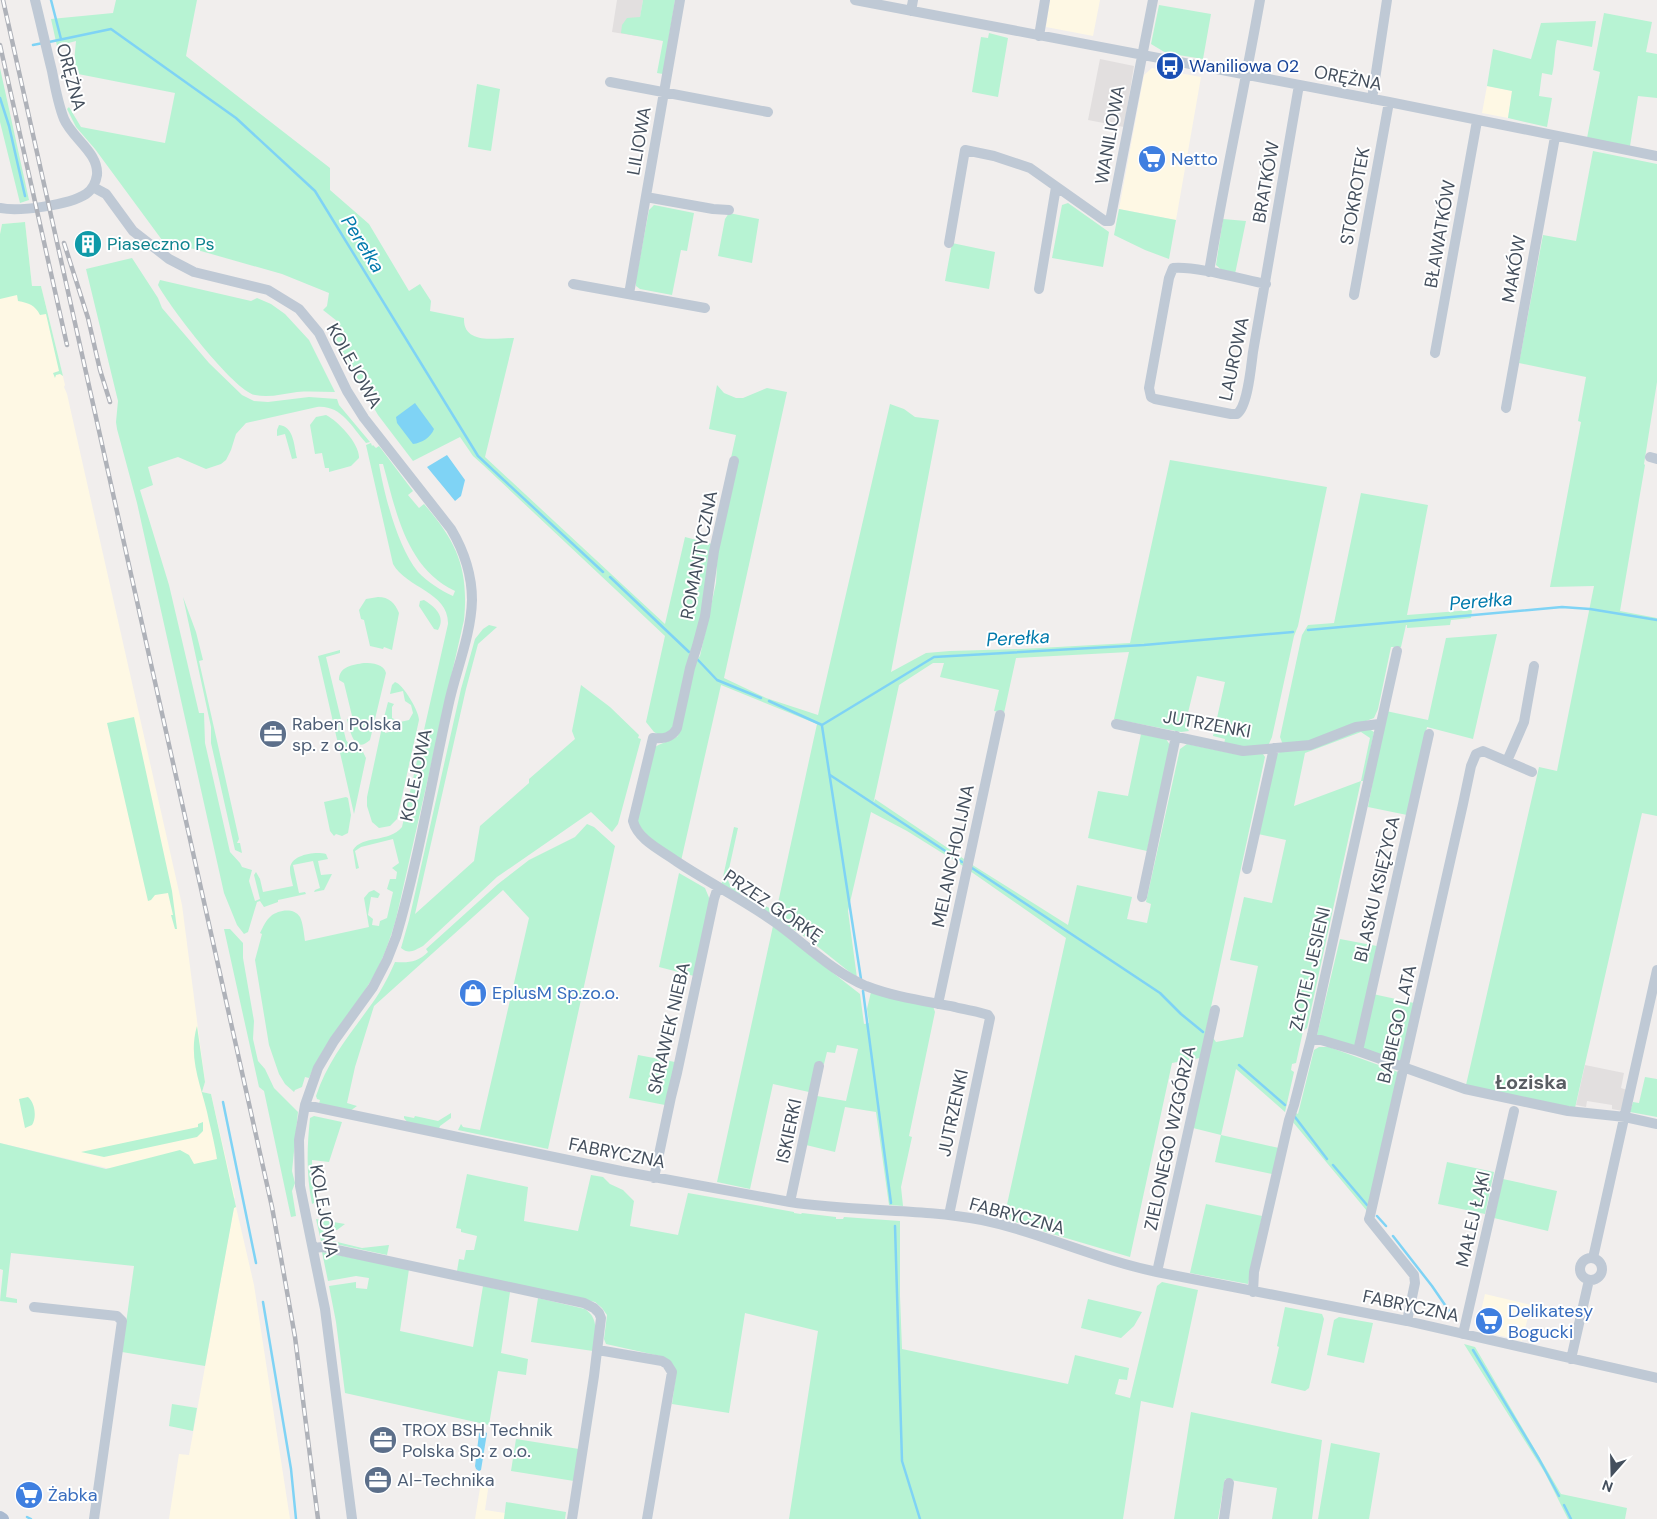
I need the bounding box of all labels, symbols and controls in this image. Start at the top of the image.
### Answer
street label: ORĘŻNA [50,41,92,113]
bus stop icon: Waniliowa 02 [1155,51,1185,81]
place label: Waniliowa 02 [1189,54,1299,78]
street label: ORĘŻNA [1312,60,1384,96]
street label: WANILIOWA [1089,84,1131,186]
street label: LILIOWA [621,105,657,177]
street label: BRATKÓW [1247,139,1285,225]
supermarket icon: Netto [1137,144,1167,174]
street label: STOKROTEK [1335,145,1375,247]
place label: Netto [1171,147,1218,171]
street label: BŁAWATKÓW [1419,178,1461,290]
water label: Perełka [336,210,390,278]
building icon: Piaseczno Ps [73,229,103,259]
place label: Piaseczno Ps [107,232,215,256]
street label: MAKÓW [1496,234,1532,304]
street label: LAUROWA [1213,315,1255,403]
street label: KOLEJOWA [321,319,387,413]
street label: ROMANTYCZNA [675,488,723,622]
water label: Perełka [1448,586,1514,616]
water label: Perełka [986,624,1050,652]
street label: JUTRZENKI [1161,704,1253,744]
place label: Raben Polska sp. z o.o. [292,712,401,757]
office icon: Raben Polska sp. z o.o. [258,719,288,749]
street label: KOLEJOWA [394,726,438,823]
street label: MELANCHOLIJNA [926,782,980,930]
street label: BLASKU KSIĘŻYCA [1349,814,1405,964]
street label: PRZEZ GÓRKĘ [719,864,827,948]
street label: ZŁOTEJ JESIENI [1284,905,1336,1033]
street label: SKRAWEK NIEBA [642,960,696,1096]
street label: BABIEGO LATA [1372,962,1422,1086]
shop icon: EplusM Sp.zo.o. [458,978,488,1008]
place label: EplusM Sp.zo.o. [492,981,619,1005]
street label: ZIELONEGO WZGÓRZA [1139,1043,1201,1232]
street label: JUTRZENKI [932,1067,974,1159]
district label: Łoziska [1495,1069,1567,1095]
street label: ISKIERKI [771,1097,807,1165]
street label: FABRYCZNA [567,1132,667,1174]
street label: KOLEJOWA [304,1163,344,1259]
street label: MAŁEJ ŁĄKI [1450,1169,1496,1269]
street label: FABRYCZNA [967,1192,1067,1240]
street label: FABRYCZNA [1361,1284,1461,1328]
place label: Delikatesy Bogucki [1508,1299,1593,1344]
supermarket icon: Delikatesy Bogucki [1474,1306,1504,1336]
place label: TROX BSH Technik Polska Sp. z o.o. [402,1418,553,1463]
office icon: TROX BSH Technik Polska Sp. z o.o. [368,1425,398,1455]
north arrow [1587,1449,1637,1499]
office icon: Al-Technika [363,1465,393,1495]
place label: Al-Technika [397,1468,495,1492]
text: N [1600,1476,1615,1496]
supermarket icon: Żabka [14,1480,44,1510]
place label: Żabka [48,1483,98,1507]

